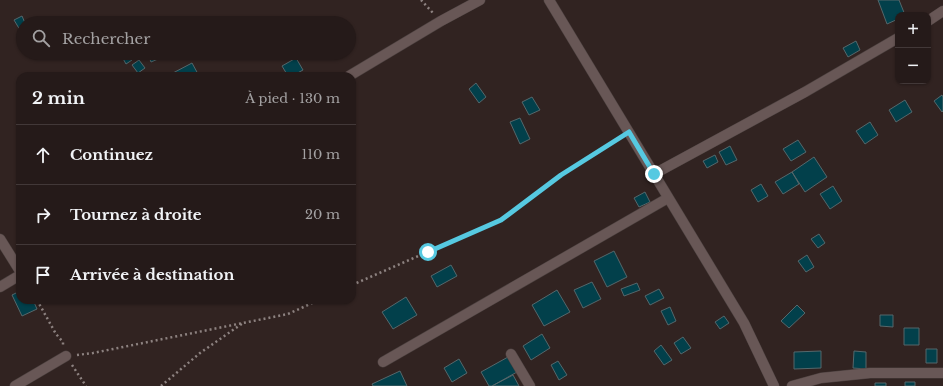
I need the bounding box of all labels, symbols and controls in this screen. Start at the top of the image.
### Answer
map controls [895,12,931,84]
button: + [895,12,931,48]
search box [16,16,356,60]
icon: search [30,27,52,49]
text: Rechercher [62,29,150,48]
button: − [895,48,931,84]
text: 2 min [32,88,85,109]
text: À pied · 130 m [245,90,340,107]
icon: ahead [32,144,54,166]
text: Continuez [70,145,153,164]
text: 110 m [301,146,340,163]
route end [645,165,663,183]
icon: right [32,204,54,226]
text: Tournez à droite [70,205,202,224]
text: 20 m [305,206,340,223]
route start [419,243,437,261]
icon: arrive [32,264,54,286]
text: Arrivée à destination [70,265,234,284]

